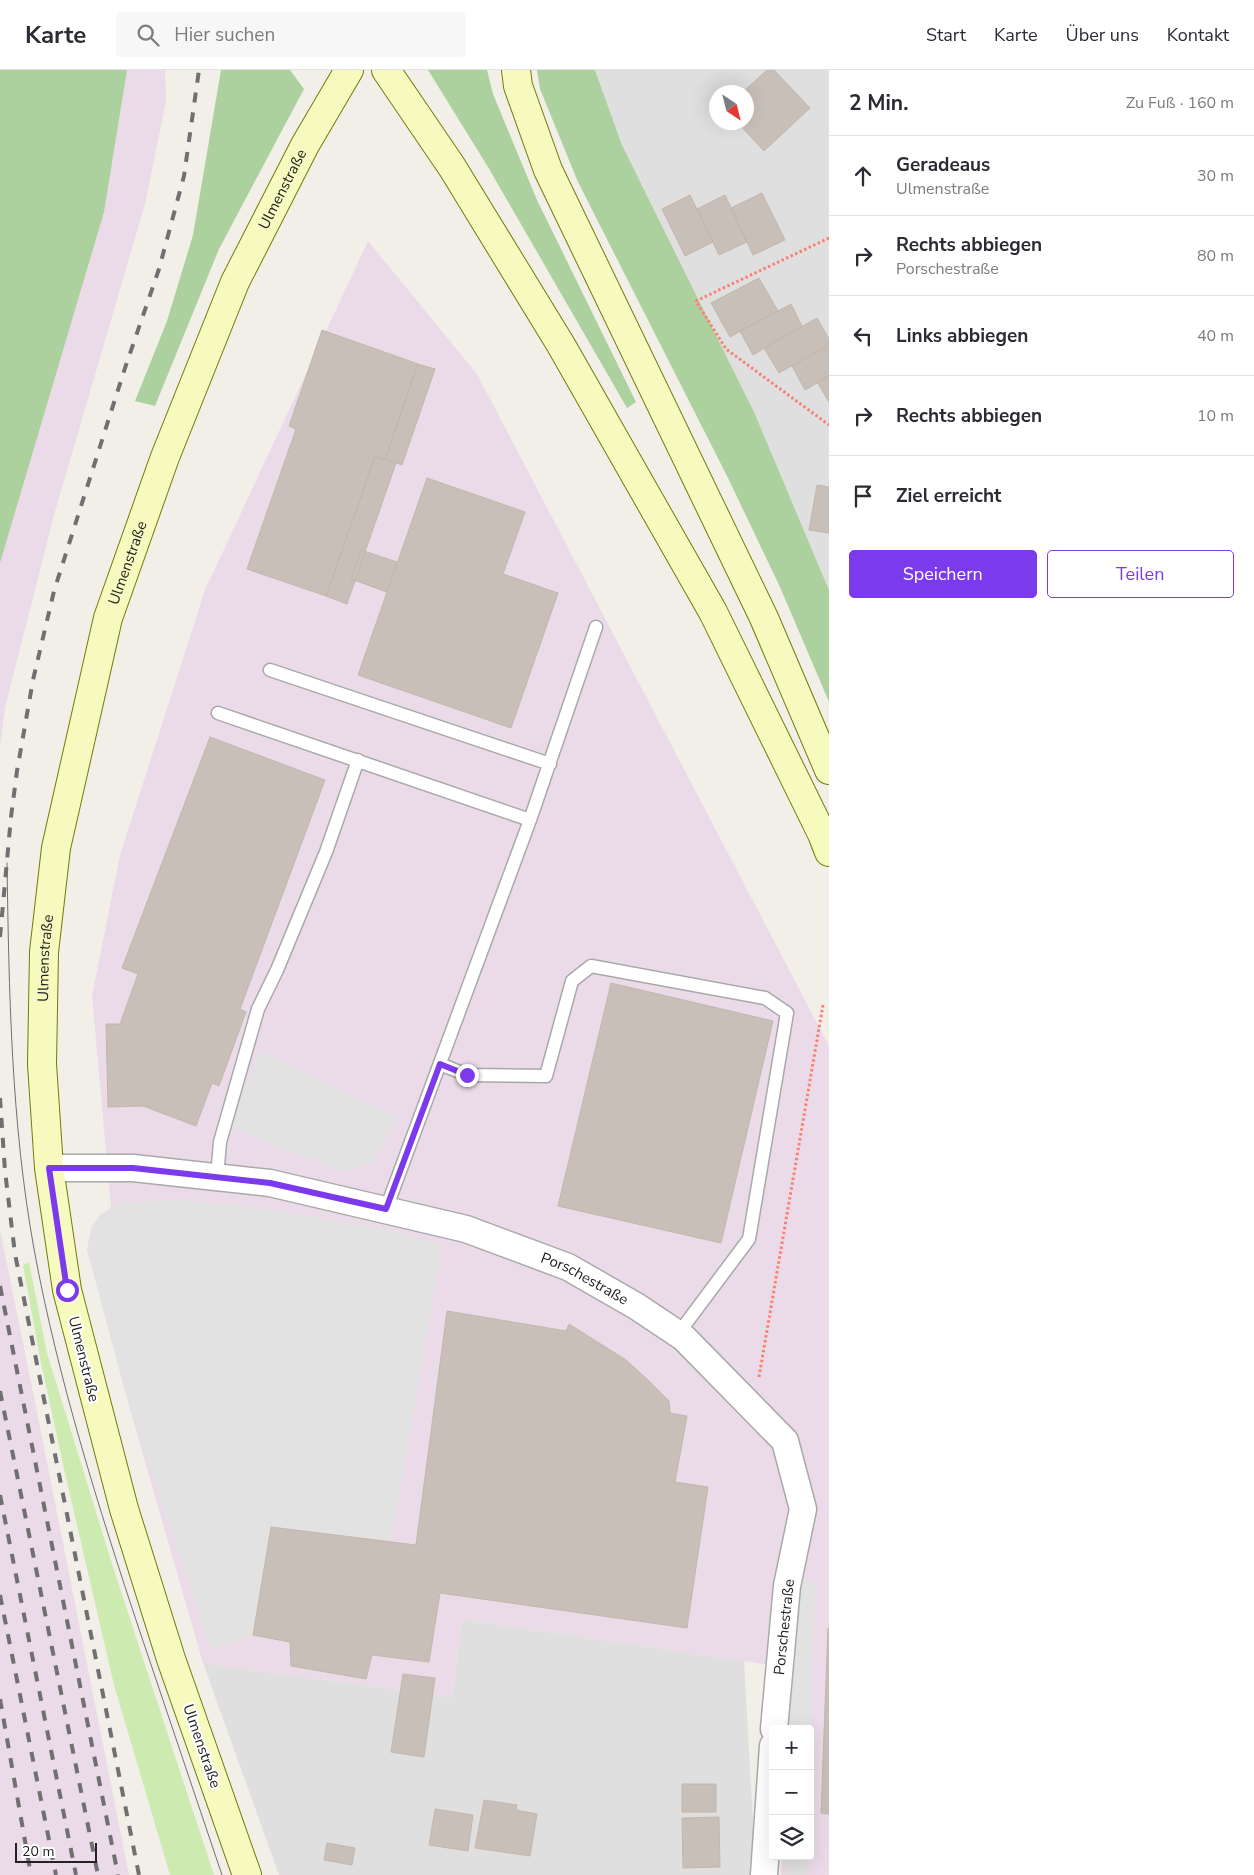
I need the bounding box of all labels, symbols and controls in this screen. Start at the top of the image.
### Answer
search box [116,12,466,57]
text: Karte [25,19,86,51]
icon: search [134,21,162,49]
text: Hier suchen [174,22,275,48]
text: Start [926,23,966,47]
text: Karte [994,23,1038,47]
text: Über uns [1066,23,1139,47]
text: Kontakt [1167,23,1229,47]
north arrow [709,85,754,130]
text: 2 Min. [849,89,908,117]
text: Zu Fuß · 160 m [1126,92,1234,114]
street label: Ulmenstraße [254,146,311,233]
text: Geradeaus [896,152,990,178]
icon: ahead [849,162,877,190]
text: 30 m [1197,165,1234,187]
text: Ulmenstraße [896,178,989,200]
text: Rechts abbiegen [896,232,1042,258]
icon: right [849,242,877,270]
text: 80 m [1197,245,1234,267]
text: Porschestraße [896,258,999,280]
icon: left [849,322,877,350]
text: Links abbiegen [896,323,1028,349]
text: 40 m [1197,325,1234,347]
icon: right [849,402,877,430]
text: Rechts abbiegen [896,403,1042,429]
text: 10 m [1197,405,1234,427]
icon: arrive [849,482,877,510]
text: Ziel erreicht [896,483,1001,509]
street label: Ulmenstraße [103,518,152,608]
button: Speichern [849,550,1037,598]
button: Teilen [1047,550,1234,598]
street label: Ulmenstraße [33,913,58,1002]
route end [456,1064,479,1087]
street label: Porschestraße [538,1248,632,1310]
route start [56,1279,79,1302]
street label: Ulmenstraße [64,1314,104,1404]
street label: Porschestraße [769,1578,799,1676]
street label: Ulmenstraße [178,1701,226,1791]
map controls [769,1725,814,1860]
button: + [769,1725,814,1770]
button: − [769,1770,814,1815]
button: layers [769,1815,814,1860]
scale bar [15,1840,98,1863]
text: 20 m [22,1842,54,1861]

